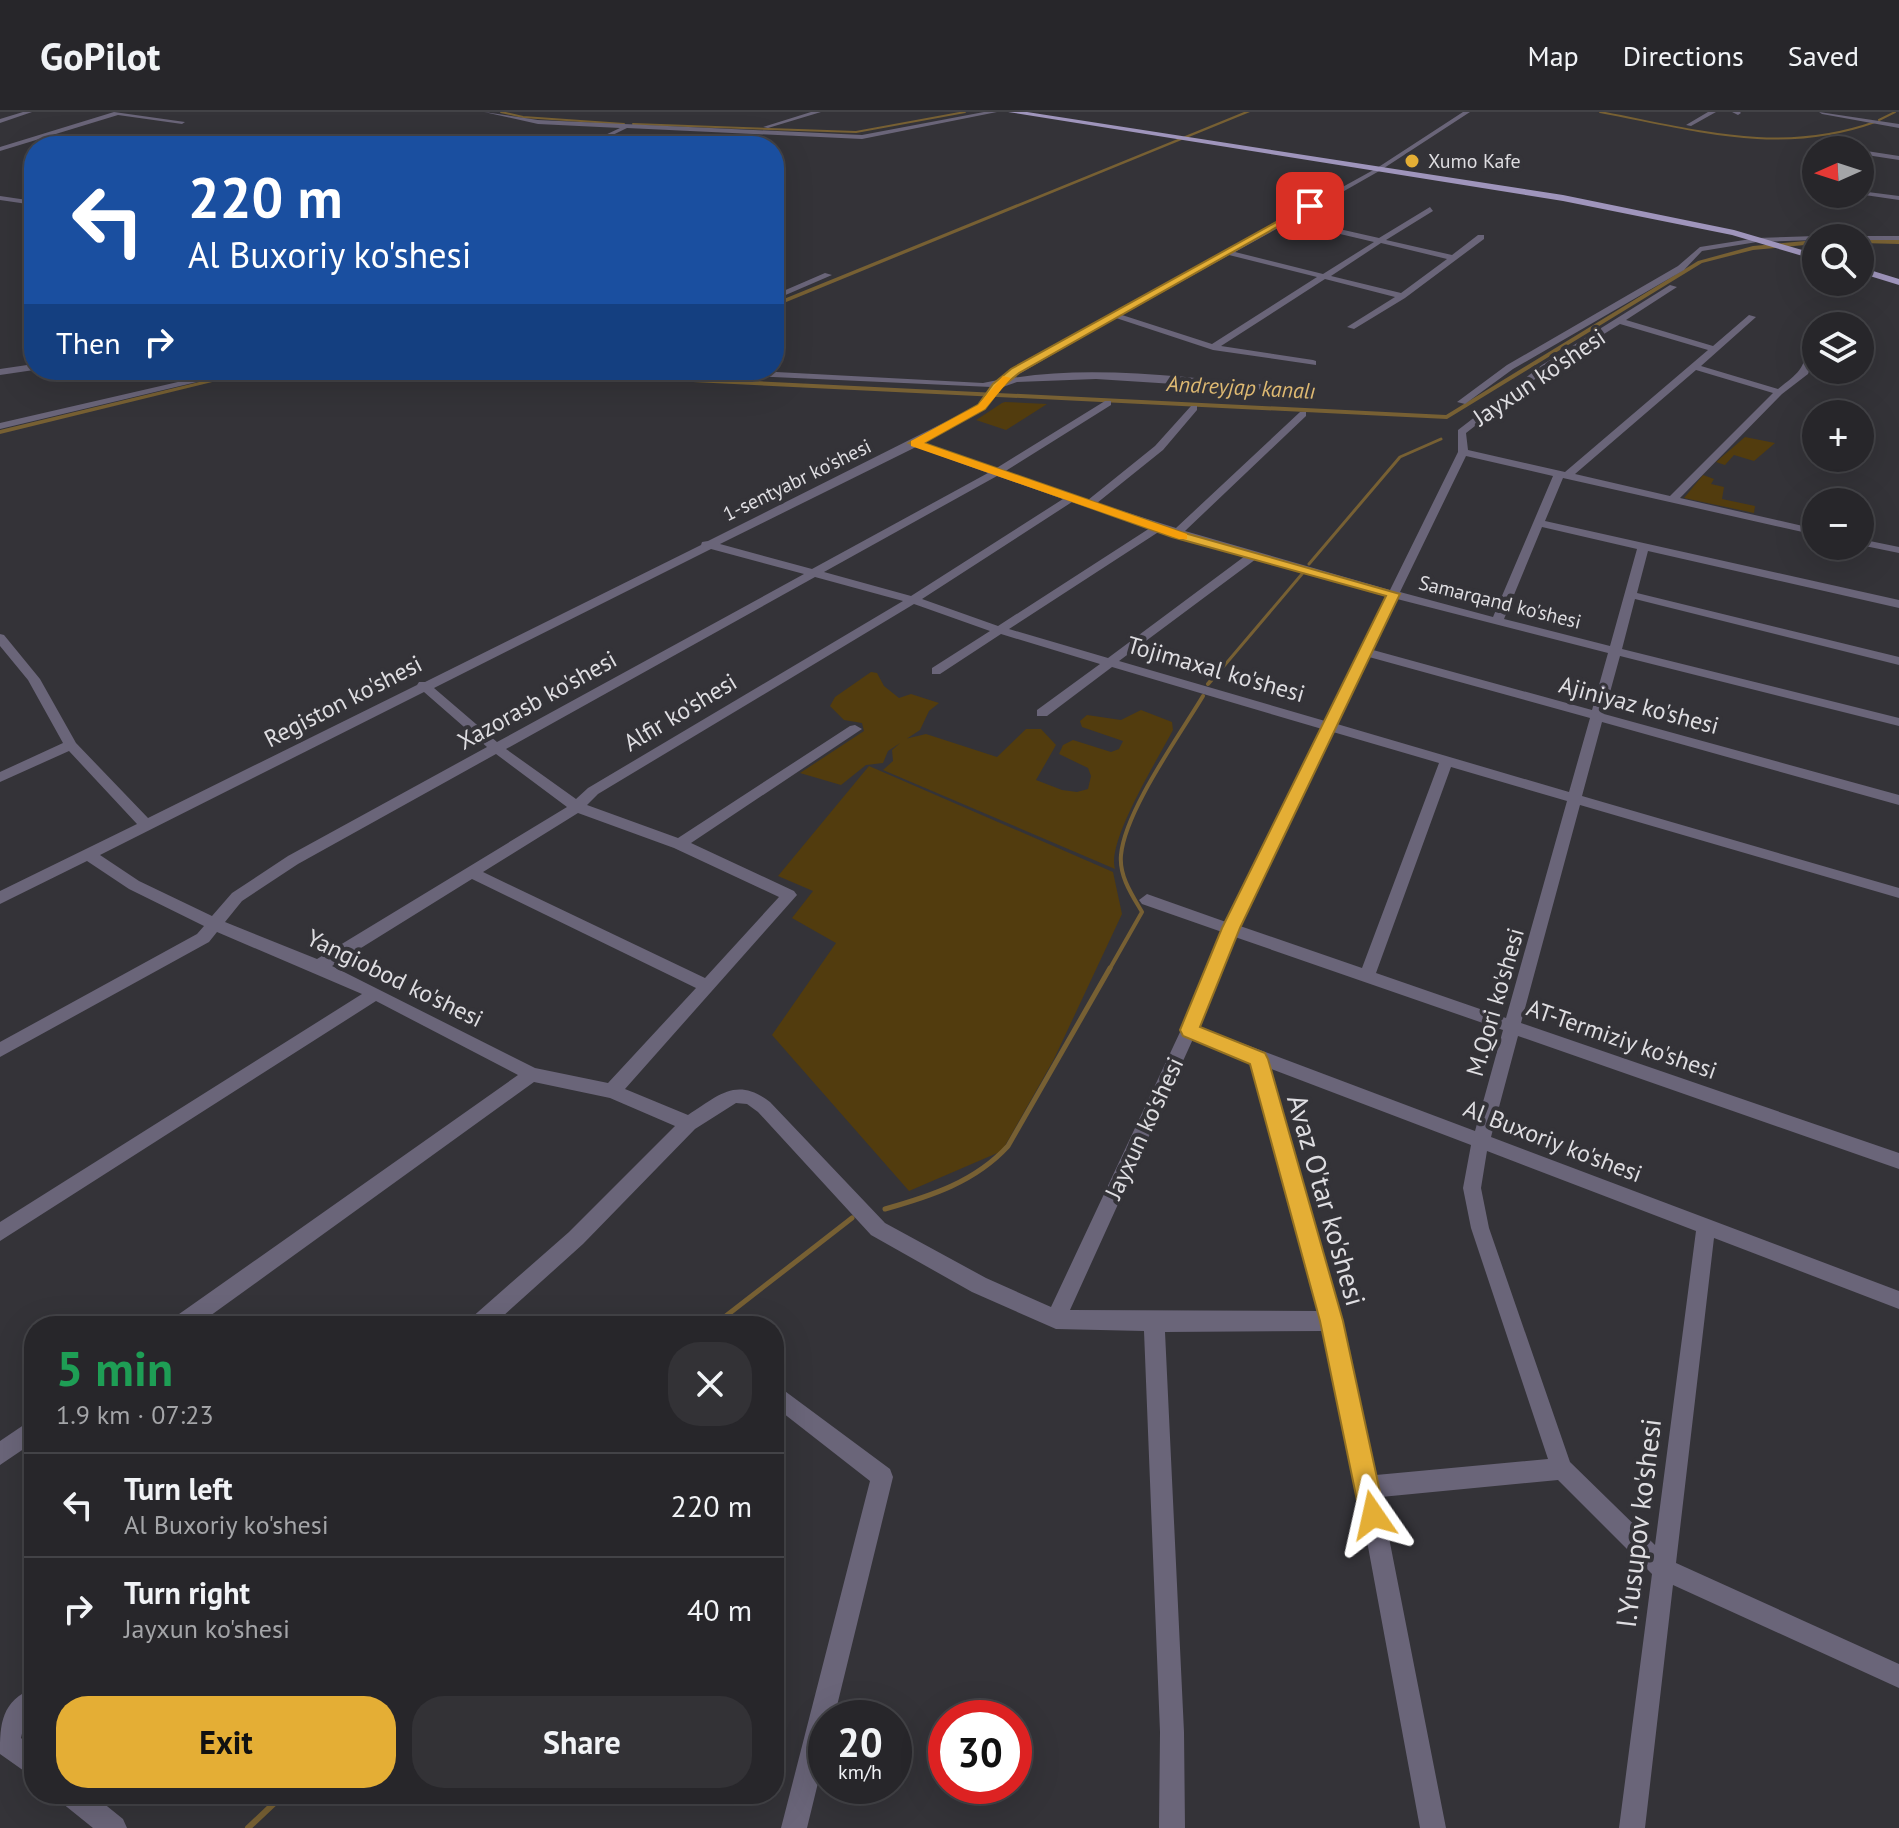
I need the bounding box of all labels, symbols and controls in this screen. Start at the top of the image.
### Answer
text: GoPilot [40,31,160,80]
text: Map [1528,37,1579,74]
text: Directions [1623,37,1744,74]
text: Saved [1788,37,1859,74]
north arrow [1802,136,1874,208]
map controls [1802,136,1874,560]
place label: Xumo Kafe [1428,148,1521,174]
marker: Xumo Kafe [1403,152,1421,170]
text: 220 m [188,161,343,233]
icon: left [56,168,160,272]
pin [1276,172,1344,240]
icon: arrive [1288,184,1332,228]
button: search [1802,224,1874,296]
text: Al Buxoriy ko'shesi [188,231,471,278]
button: layers [1802,312,1874,384]
icon: right [137,320,181,364]
street label: Jayxun ko'shesi [1466,321,1611,433]
text: Then [56,323,121,362]
water label: Andreyjap kanalı [1165,369,1316,405]
button: + [1802,400,1874,472]
street label: 1-sentyabr ko'shesi [718,433,876,527]
button: − [1802,488,1874,560]
street label: Samarqand ko'shesi [1416,569,1584,635]
street label: Tojimaxal ko'shesi [1124,629,1308,709]
street label: Xazorasb ko'shesi [452,643,622,757]
street label: Registon ko'shesi [259,648,427,754]
street label: Alfir ko'shesi [618,666,742,758]
street label: Ajiniyaz ko'shesi [1556,669,1722,741]
street label: Yangiobod ko'shesi [302,922,488,1034]
street label: M.Qori ko'shesi [1459,924,1531,1080]
street label: AT-Termiziy ko'shesi [1523,992,1721,1086]
street label: Jayxun ko'shesi [1097,1052,1190,1205]
street label: Avaz O'tar ko'shesi [1279,1090,1375,1310]
street label: Al Buxoriy ko'shesi [1459,1093,1647,1189]
text: 5 min [56,1337,173,1399]
button: close [668,1342,752,1426]
text: 1.9 km · 07:23 [56,1398,214,1431]
street label: I.Yusupov ko'shesi [1607,1416,1669,1630]
text: Turn left [124,1469,232,1508]
position arrow [1331,1473,1415,1557]
icon: left [56,1483,100,1527]
text: 220 m [671,1486,752,1525]
text: Al Buxoriy ko'shesi [124,1508,329,1541]
text: Turn right [124,1573,250,1612]
icon: right [56,1587,100,1631]
text: 40 m [687,1590,752,1629]
text: Jayxun ko'shesi [124,1612,290,1645]
button: Exit [56,1696,396,1788]
button: Share [412,1696,752,1788]
speed limit sign: 30 [928,1700,1032,1804]
text: 20 [837,1716,883,1768]
text: km/h [838,1759,882,1785]

